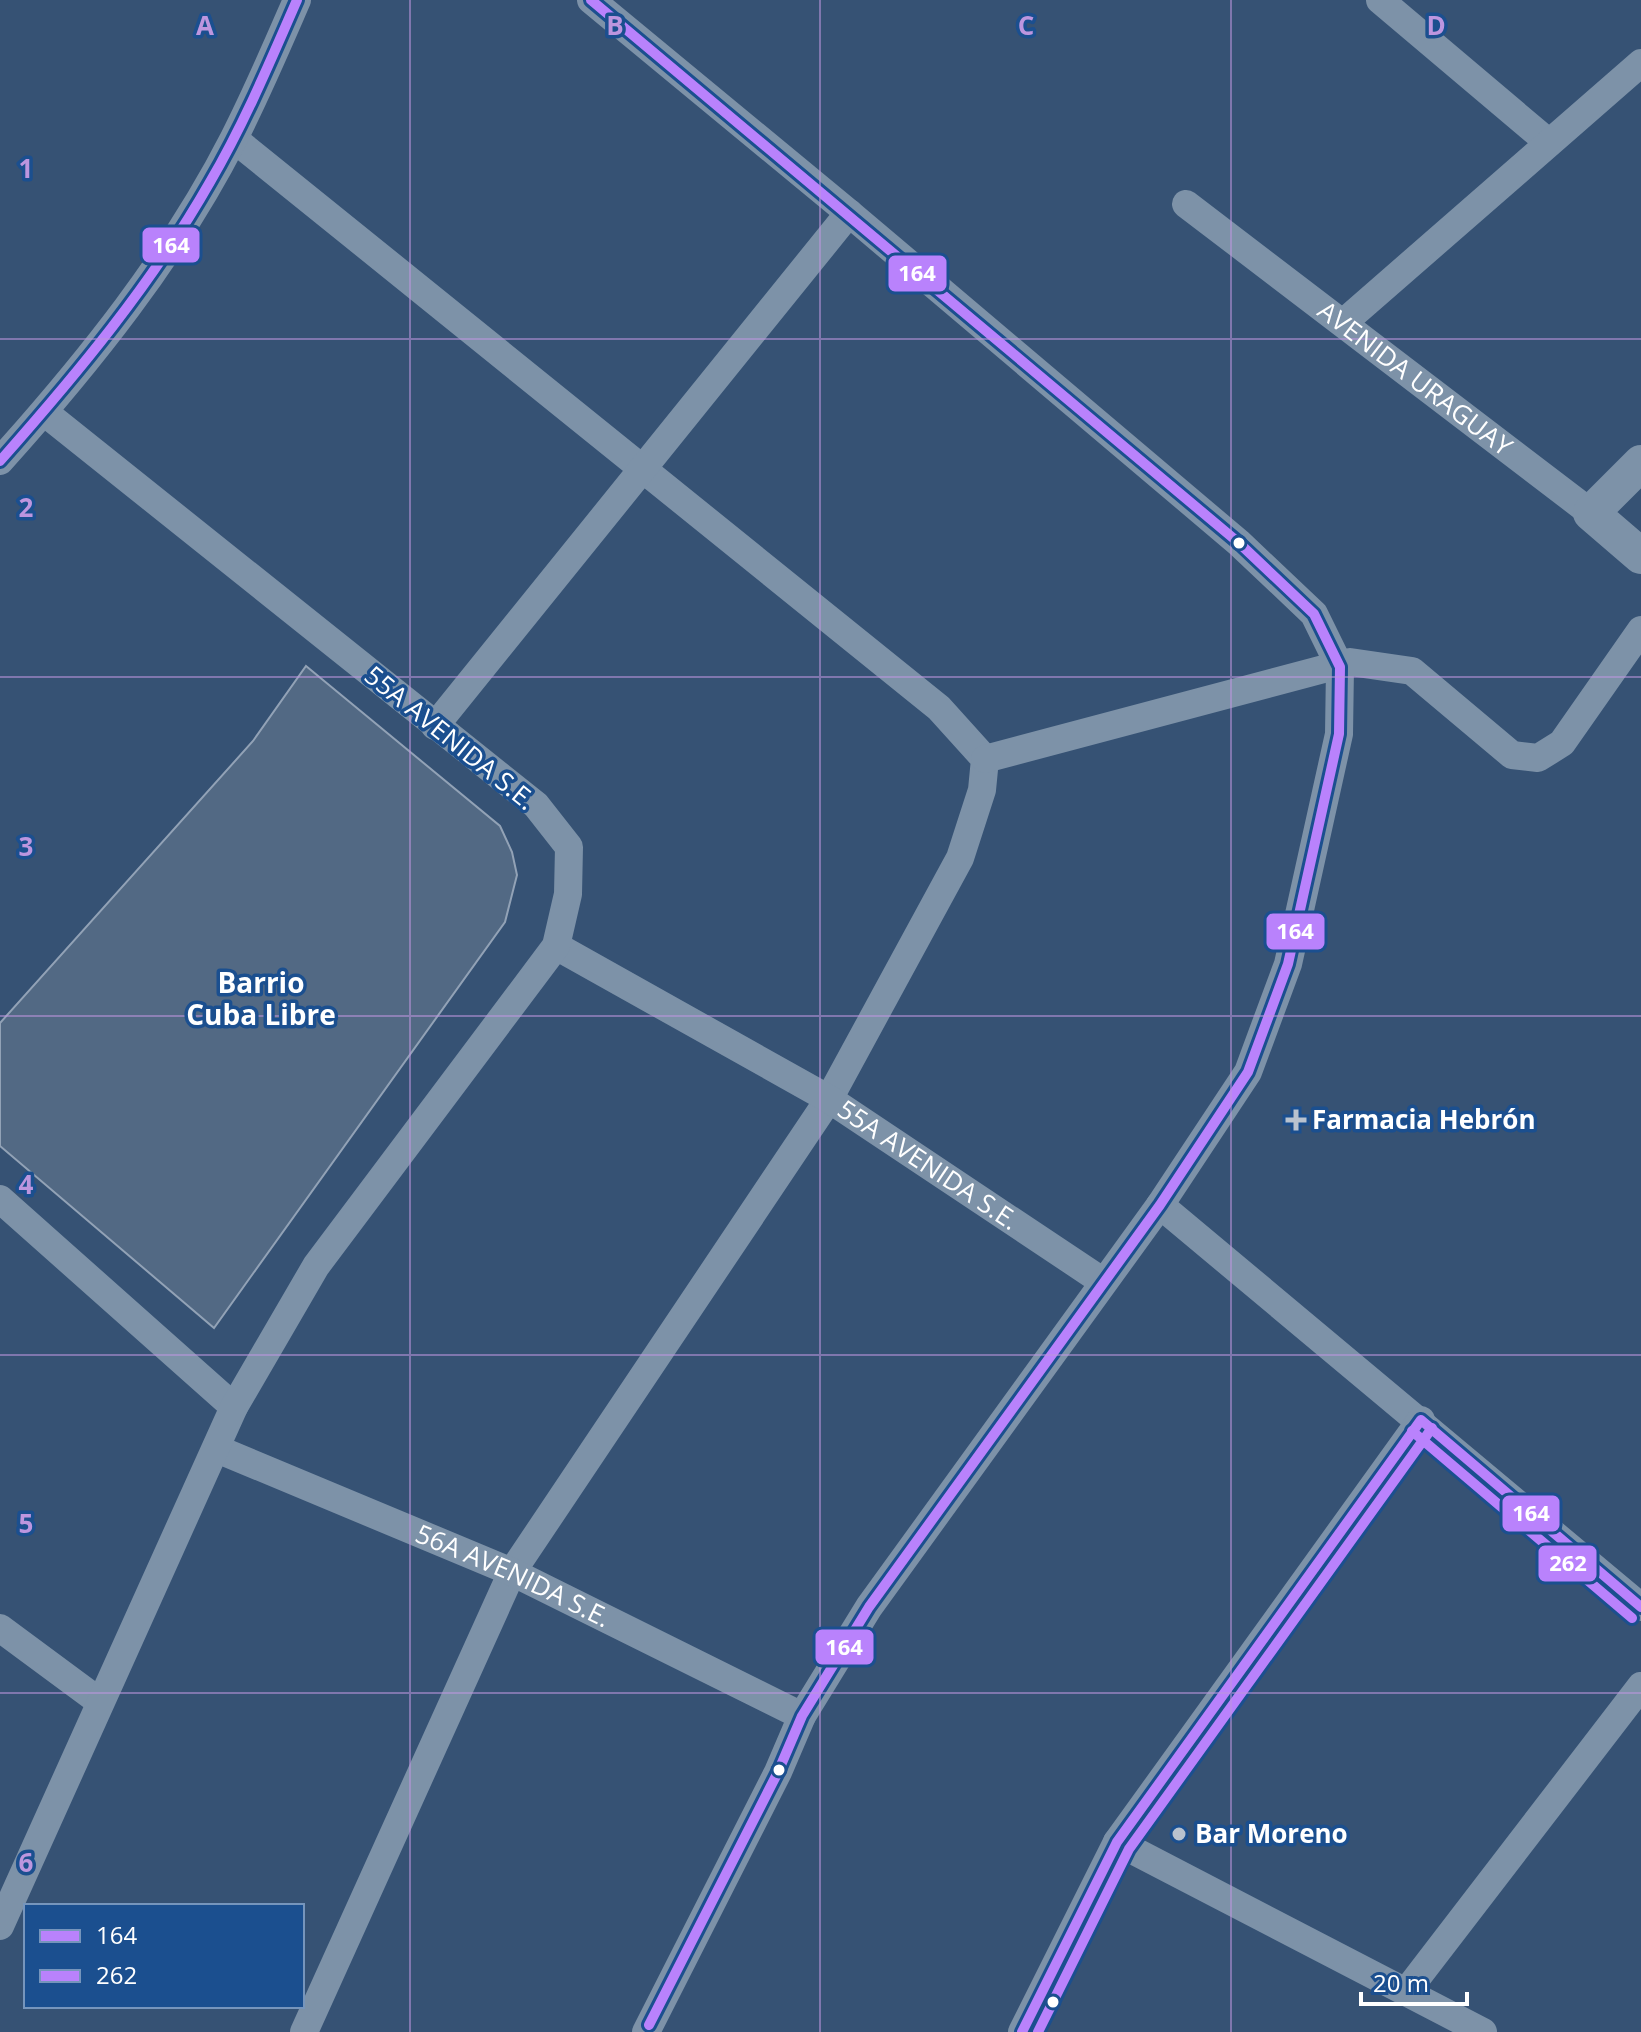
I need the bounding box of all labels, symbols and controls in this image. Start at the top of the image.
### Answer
text: A [196,7,214,43]
text: B [606,7,624,43]
text: C [1018,7,1034,43]
text: D [1426,7,1446,43]
text: 1 [19,150,33,186]
line badge: 164 [141,226,201,264]
text: 164 [152,229,190,259]
line badge: 164 [887,254,948,293]
text: 164 [898,257,936,287]
street label: AVENIDA URAGUAY [1311,292,1521,464]
text: 2 [19,489,34,525]
unlabelled marker [1231,535,1247,551]
street label: 55A AVENIDA S.E. [357,657,544,817]
text: 3 [19,828,33,864]
line badge: 164 [1265,912,1326,951]
text: 164 [1276,915,1314,945]
district label: Barrio Cuba Libre [186,963,336,1033]
street label: 55A AVENIDA S.E. [831,1091,1026,1238]
place label: Farmacia Hebrón [1312,1101,1535,1137]
marker: Farmacia Hebrón [1287,1111,1305,1129]
text: 4 [19,1166,34,1202]
line badge: 164 [1501,1494,1561,1533]
text: 164 [1512,1497,1550,1527]
text: 5 [19,1505,33,1541]
street label: 56A AVENIDA S.E. [410,1515,617,1635]
line badge: 262 [1537,1544,1598,1583]
text: 262 [1549,1547,1587,1577]
line badge: 164 [814,1628,875,1666]
text: 164 [825,1631,863,1661]
unlabelled marker [771,1762,787,1778]
place label: Bar Moreno [1195,1815,1348,1851]
marker: Bar Moreno [1170,1825,1188,1843]
text: 6 [19,1844,34,1880]
legend [24,1904,304,2008]
text: 164 [96,1918,137,1951]
scale bar [1361,1956,1467,2006]
text: 262 [96,1958,137,1991]
text: 20 m [1373,1966,1429,1999]
unlabelled marker [1045,1994,1061,2010]

